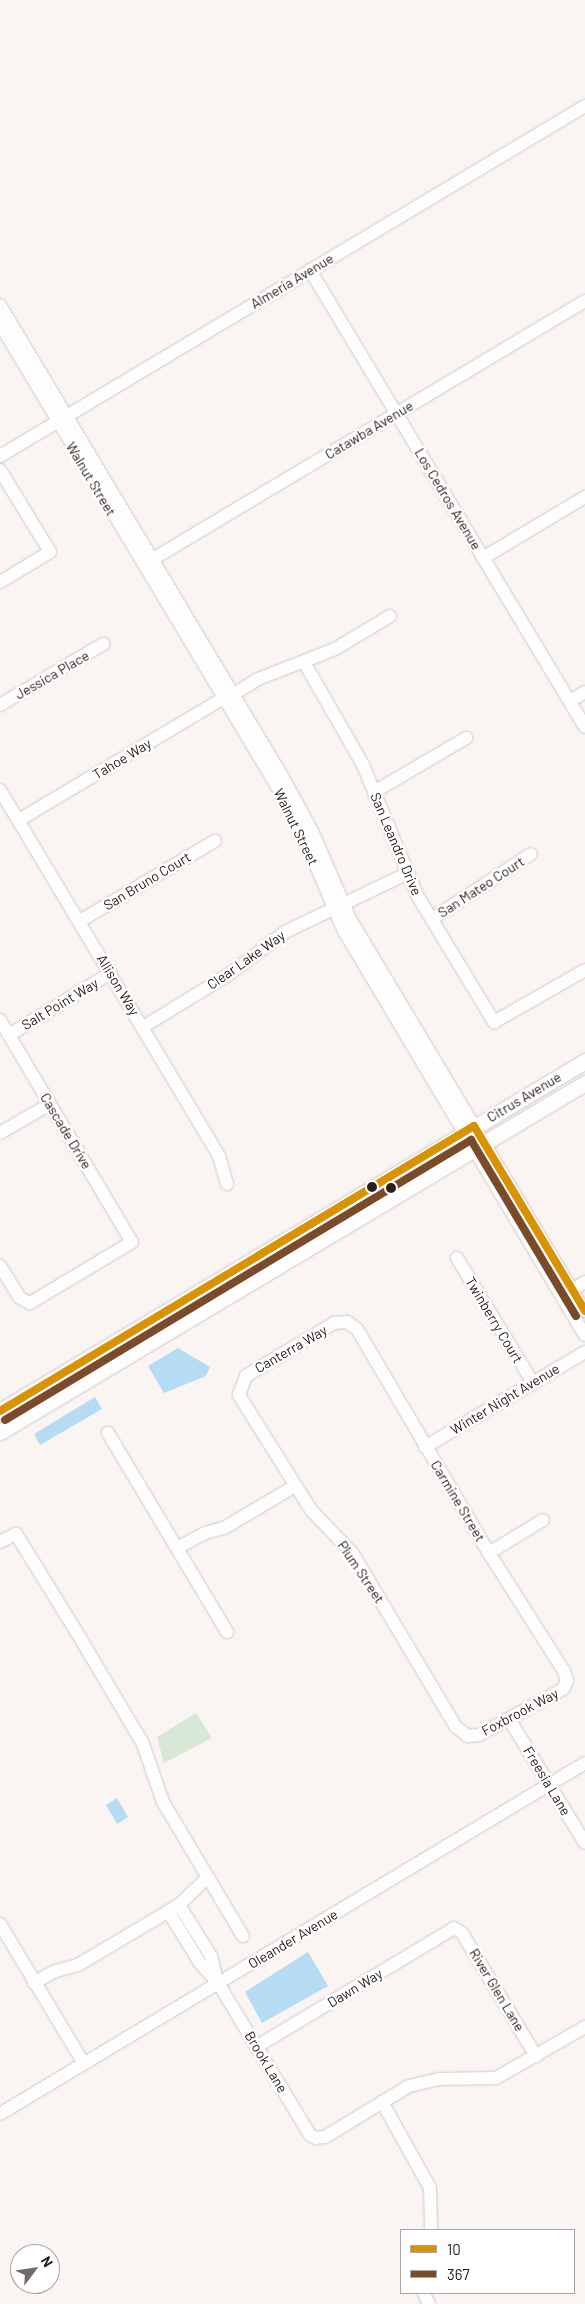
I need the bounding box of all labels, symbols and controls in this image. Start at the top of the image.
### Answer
street label: Almeria Avenue [247,250,337,312]
street label: Catawba Avenue [322,397,416,463]
street label: Walnut Street [62,439,120,519]
street label: Los Cedros Avenue [411,445,485,553]
street label: Jessica Place [12,647,92,703]
street label: Tahoe Way [90,735,154,783]
street label: Walnut Street [270,786,322,868]
street label: San Leandro Drive [367,790,425,898]
street label: San Bruno Court [100,848,194,914]
street label: San Mateo Court [435,853,527,921]
street label: Clear Lake Way [204,927,288,993]
street label: Allison Way [93,951,143,1019]
street label: Salt Point Way [19,975,101,1033]
street label: Citrus Avenue [484,1068,564,1126]
street label: Cascade Drive [37,1090,95,1172]
unlabelled marker [367,1182,377,1192]
unlabelled marker [386,1183,396,1193]
street label: Twinberry Court [462,1274,526,1366]
street label: Canterra Way [252,1322,330,1376]
street label: Winter Night Avenue [447,1360,563,1438]
street label: Carmine Street [427,1457,489,1545]
street label: Plum Street [334,1538,388,1606]
street label: Foxbrook Way [479,1685,561,1739]
street label: Freesia Lane [520,1743,574,1819]
street label: Oleander Avenue [245,1906,341,1972]
street label: River Glen Lane [466,1946,528,2034]
street label: Dawn Way [324,1965,386,2011]
street label: Brook Lane [241,2028,291,2096]
legend [400,2229,575,2294]
text: 10 [447,2240,461,2258]
north arrow [10,2244,60,2294]
text: N [38,2253,57,2270]
text: 367 [447,2265,470,2283]

